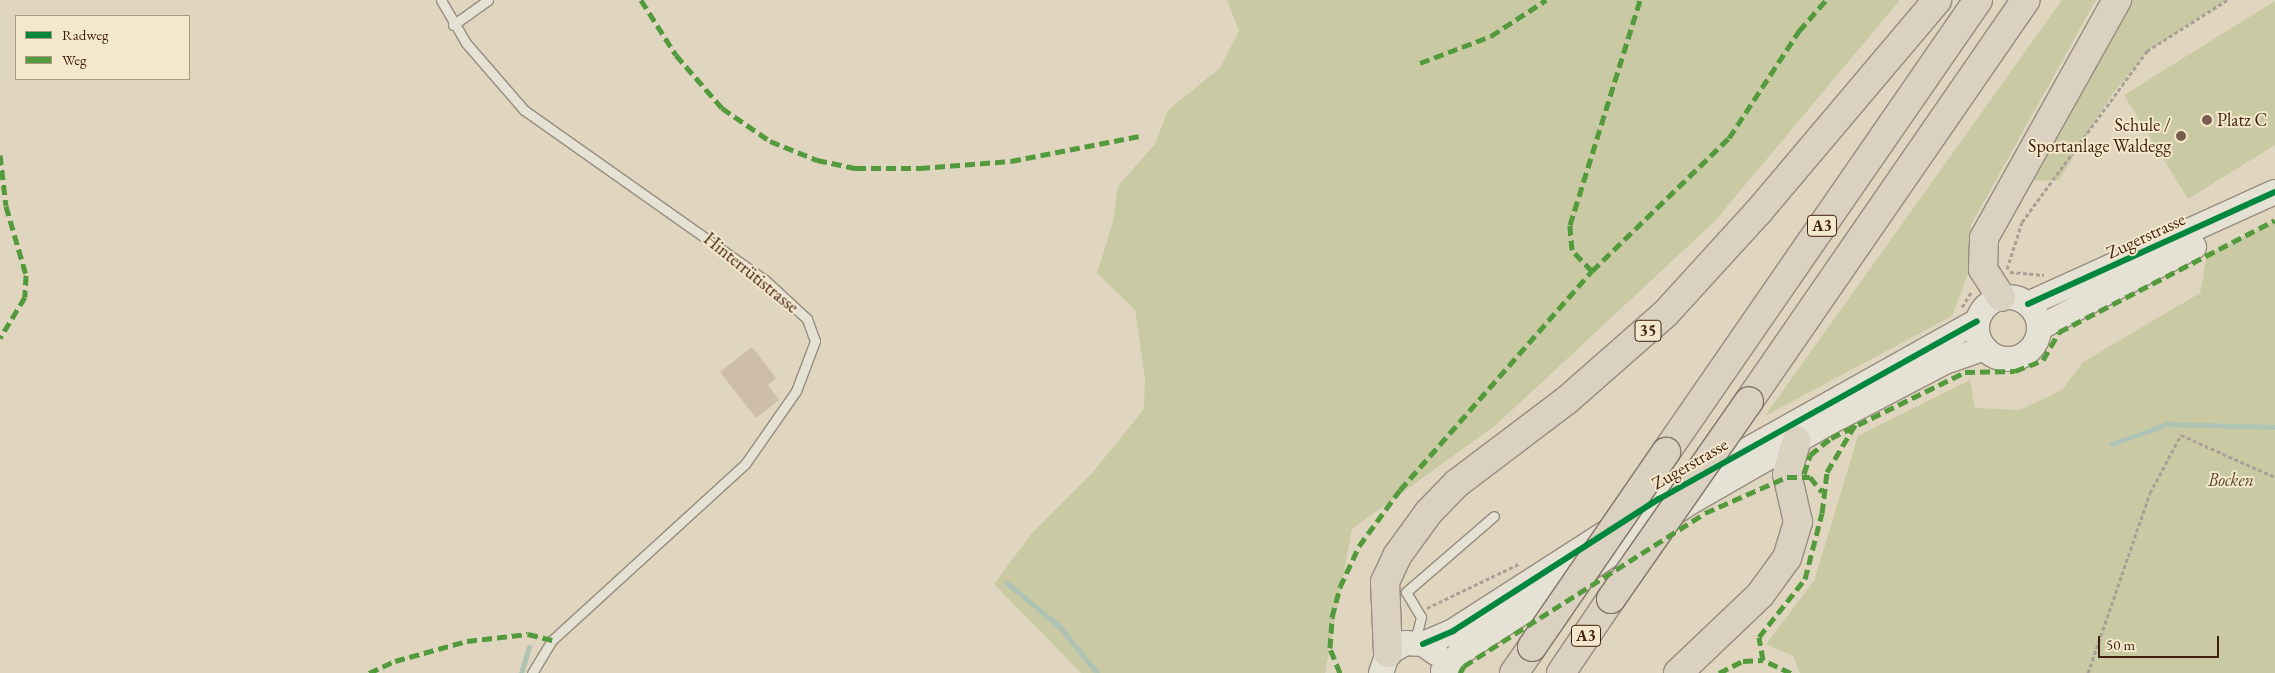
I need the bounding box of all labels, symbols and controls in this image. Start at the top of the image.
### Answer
legend [15,15,190,80]
text: Radweg [62,25,109,44]
text: Weg [62,50,87,69]
place label: Platz C [2217,109,2267,131]
marker: Platz C [2201,114,2213,126]
place label: Schule / Sportanlage Waldegg [2028,115,2171,158]
marker: Schule / Sportanlage Waldegg [2175,130,2187,142]
street label: Zugerstrasse [2103,208,2189,264]
road number: A3 [1807,212,1837,240]
street label: Hinterrütistrasse [699,228,803,318]
road number: 35 [1634,318,1662,344]
street label: Zugerstrasse [1648,434,1732,494]
park label: Bocken [2208,469,2254,491]
road number: A3 [1571,622,1601,650]
scale bar [2100,626,2221,658]
text: 50 m [2106,635,2135,654]

